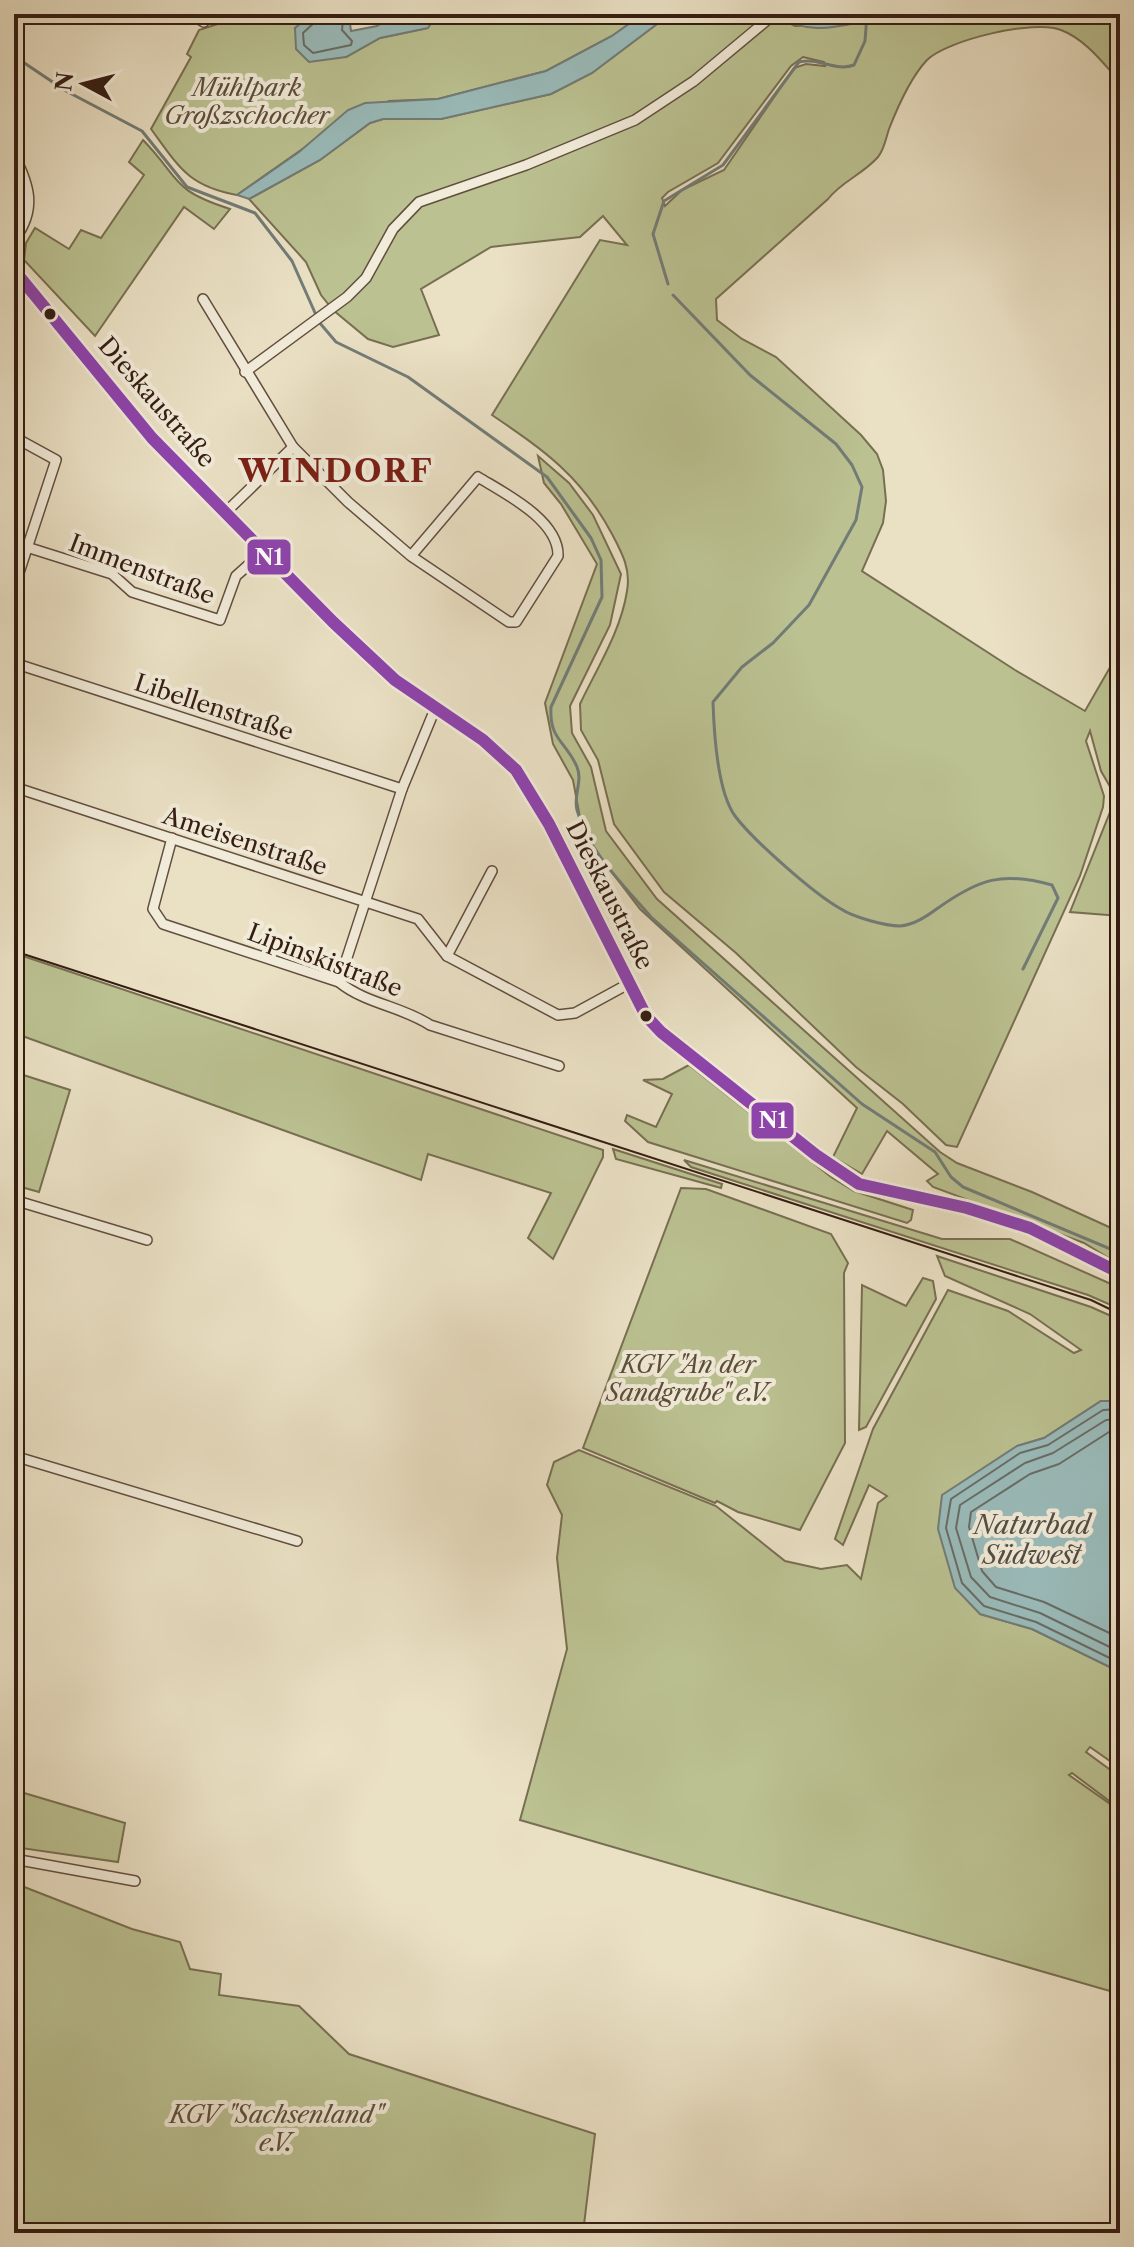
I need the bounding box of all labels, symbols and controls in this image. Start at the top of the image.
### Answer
north arrow [44,44,124,124]
text: N [50,70,79,93]
park label: Mühlpark Großzschocher [164,73,332,130]
unlabelled marker [42,306,58,322]
street label: Dieskaustraße [93,331,221,473]
district label: WINDORF [238,451,433,490]
street label: Immenstraße [65,528,219,610]
line badge: N1 [246,538,292,576]
text: N1 [254,544,284,571]
street label: Libellenstraße [131,668,297,746]
street label: Ameisenstraße [158,800,331,881]
street label: Dieskaustraße [560,816,660,974]
street label: Lipinskistraße [244,917,406,1003]
unlabelled marker [638,1008,654,1024]
line badge: N1 [750,1101,795,1140]
text: N1 [758,1107,788,1134]
park label: KGV "An der Sandgrube" e.V. [604,1350,772,1407]
water label: Naturbad Südwest [972,1509,1093,1571]
park label: KGV "Sachsenland" e.V. [168,2100,386,2157]

